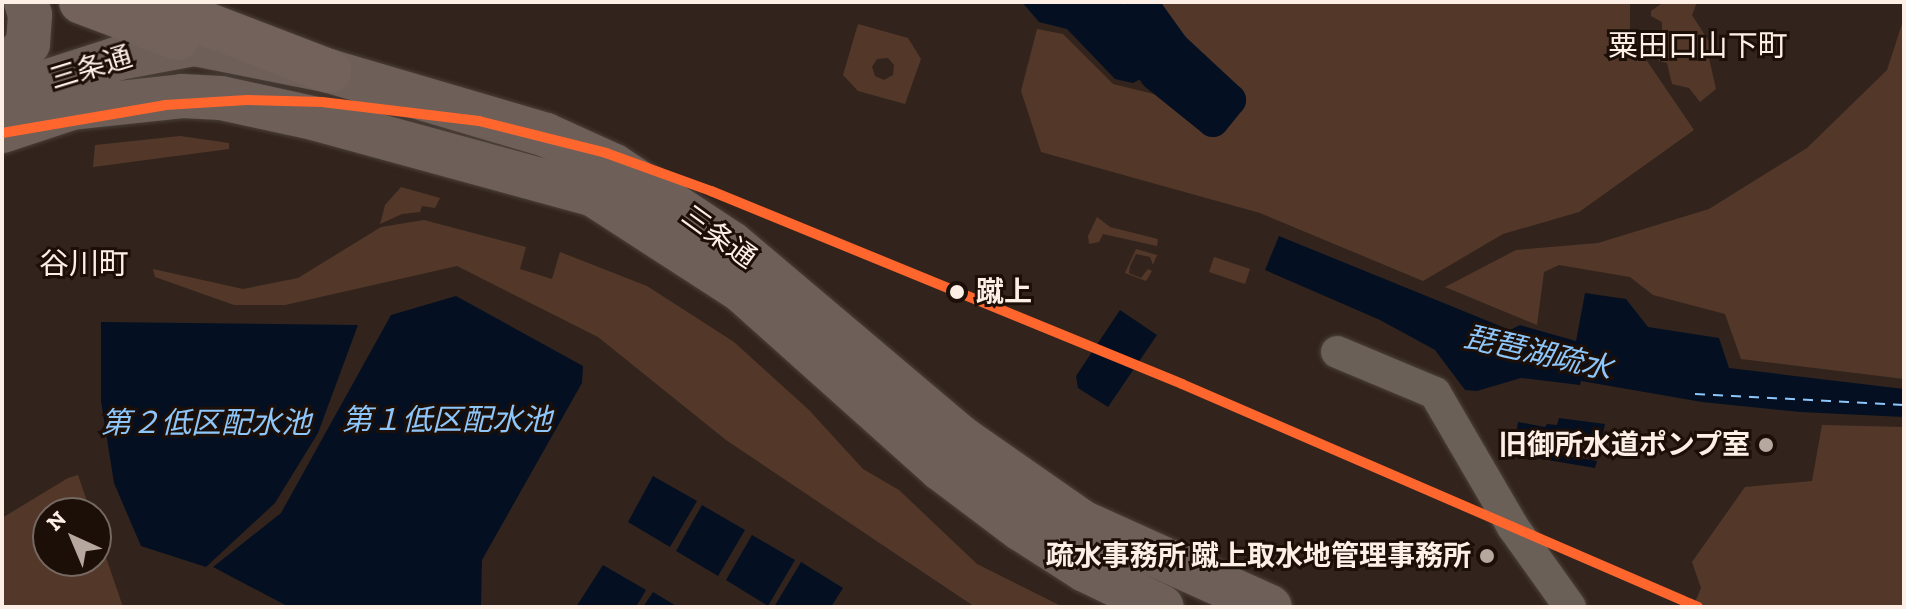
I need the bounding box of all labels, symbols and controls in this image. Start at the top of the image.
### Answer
district label: 粟田口山下町 [1608,28,1788,64]
street label: 三条通 [46,40,136,96]
street label: 三条通 [675,199,763,275]
district label: 谷川町 [39,246,129,282]
place label: 蹴上 [976,275,1032,309]
marker: 蹴上 [945,280,969,304]
water label: 琵琶湖疏水 [1461,319,1615,387]
water label: 第１低区配水池 [342,402,552,438]
water label: 第２低区配水池 [101,405,311,441]
place label: 旧御所水道ポンプ室 [1498,428,1750,462]
marker: 旧御所水道ポンプ室 [1757,436,1775,454]
north arrow [32,497,112,577]
text: N [41,505,72,536]
place label: 疏水事務所 蹴上取水地管理事務所 [1046,539,1471,573]
marker: 疏水事務所 蹴上取水地管理事務所 [1478,547,1496,565]

